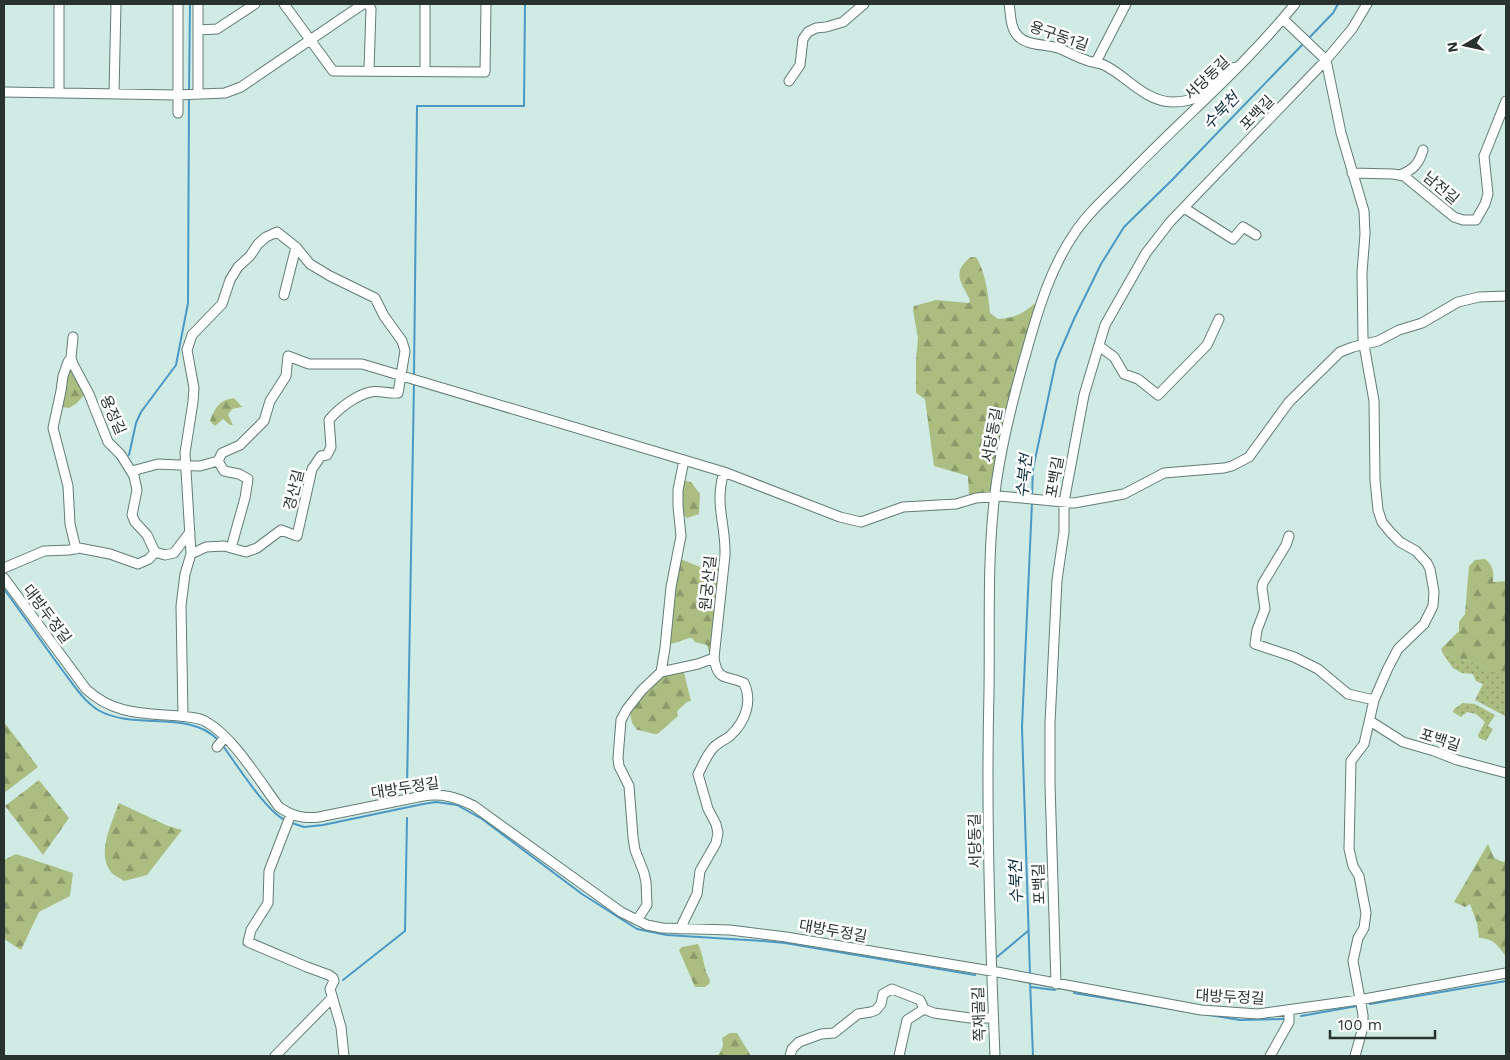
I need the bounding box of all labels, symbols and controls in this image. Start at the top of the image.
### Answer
street label: 용구동1길 [1027,18,1091,54]
north arrow [1440,20,1490,70]
text: N [1443,41,1461,53]
street label: 서당동길 [1181,52,1233,104]
water label: 수북천 [1199,87,1245,133]
street label: 포백길 [1236,92,1278,134]
street label: 남전길 [1419,168,1463,208]
street label: 용정길 [96,392,130,438]
street label: 서당동길 [978,406,1006,464]
water label: 수북천 [1012,451,1036,499]
street label: 포백길 [1043,455,1067,499]
street label: 경산길 [280,468,308,512]
street label: 원궁산길 [696,555,720,611]
street label: 대방두정길 [19,581,75,647]
street label: 포백길 [1418,725,1462,755]
street label: 대방두정길 [370,774,440,802]
street label: 서당동길 [966,813,984,869]
water label: 수북천 [1006,857,1026,904]
street label: 포백길 [1029,863,1049,905]
street label: 대방두정길 [797,916,869,946]
street label: 쪽재골길 [969,986,989,1042]
street label: 대방두정길 [1195,986,1265,1008]
scale bar [1330,1008,1435,1040]
text: 100 m [1338,1016,1382,1034]

